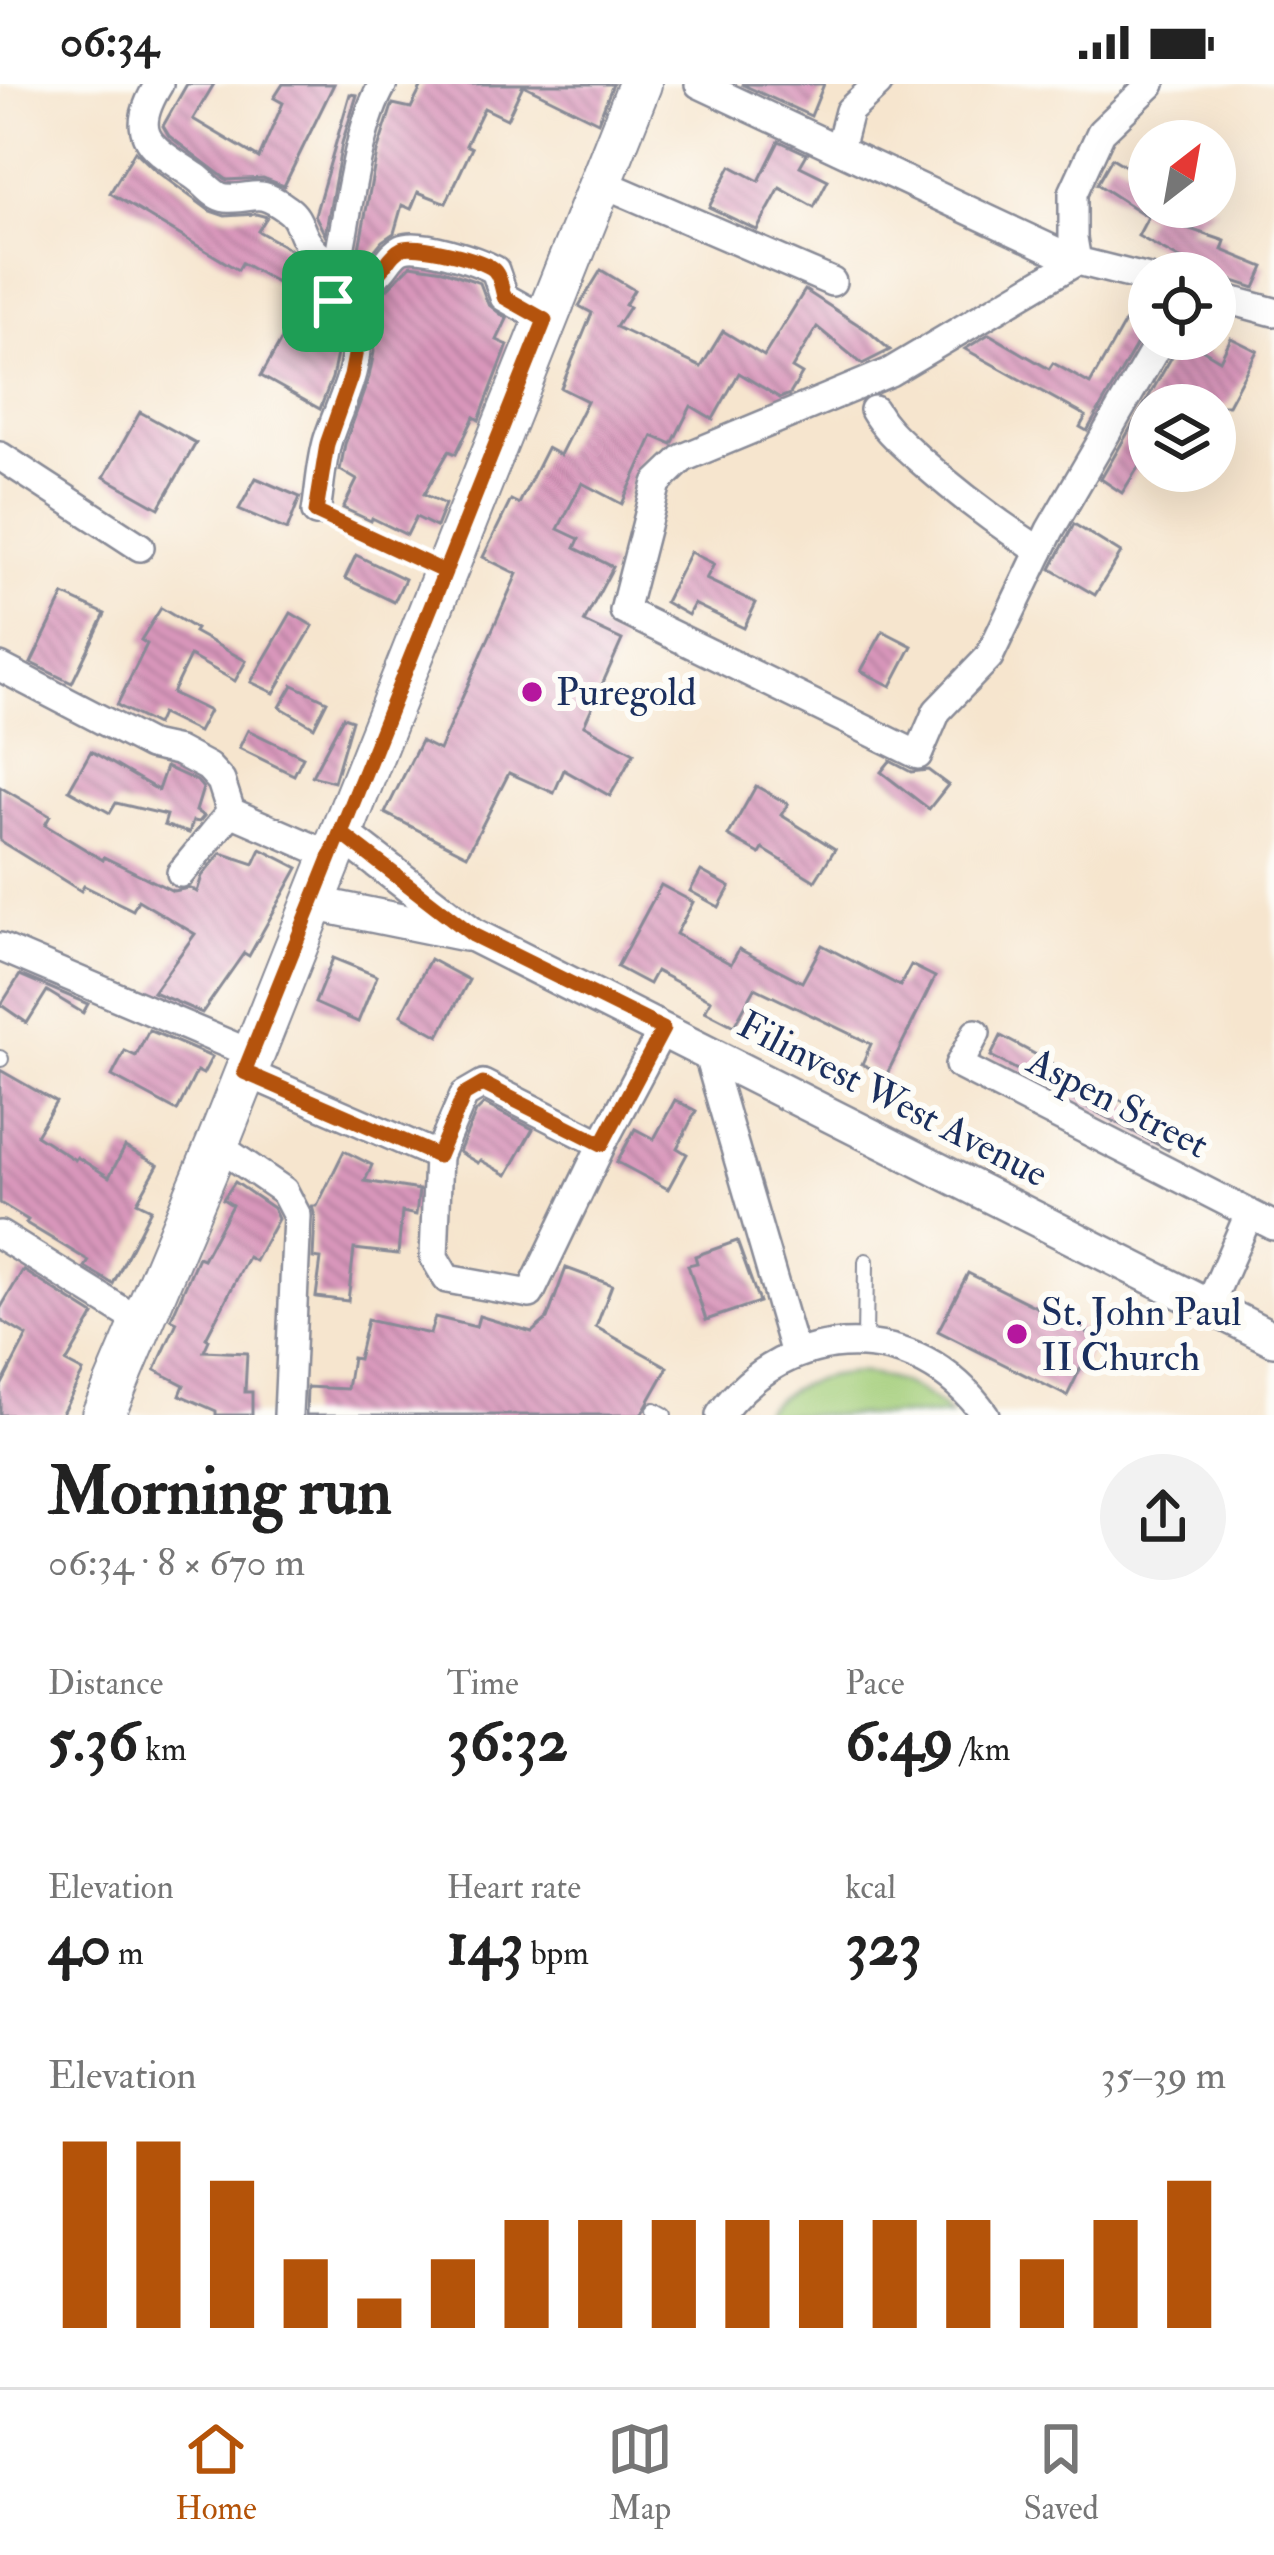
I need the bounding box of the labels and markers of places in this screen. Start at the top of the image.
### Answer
pin [282,250,384,352]
place label: Puregold [556,668,697,717]
marker: Puregold [519,679,545,705]
place label: St. John Paul II Church [1041,1288,1242,1382]
marker: St. John Paul II Church [1004,1321,1030,1347]

